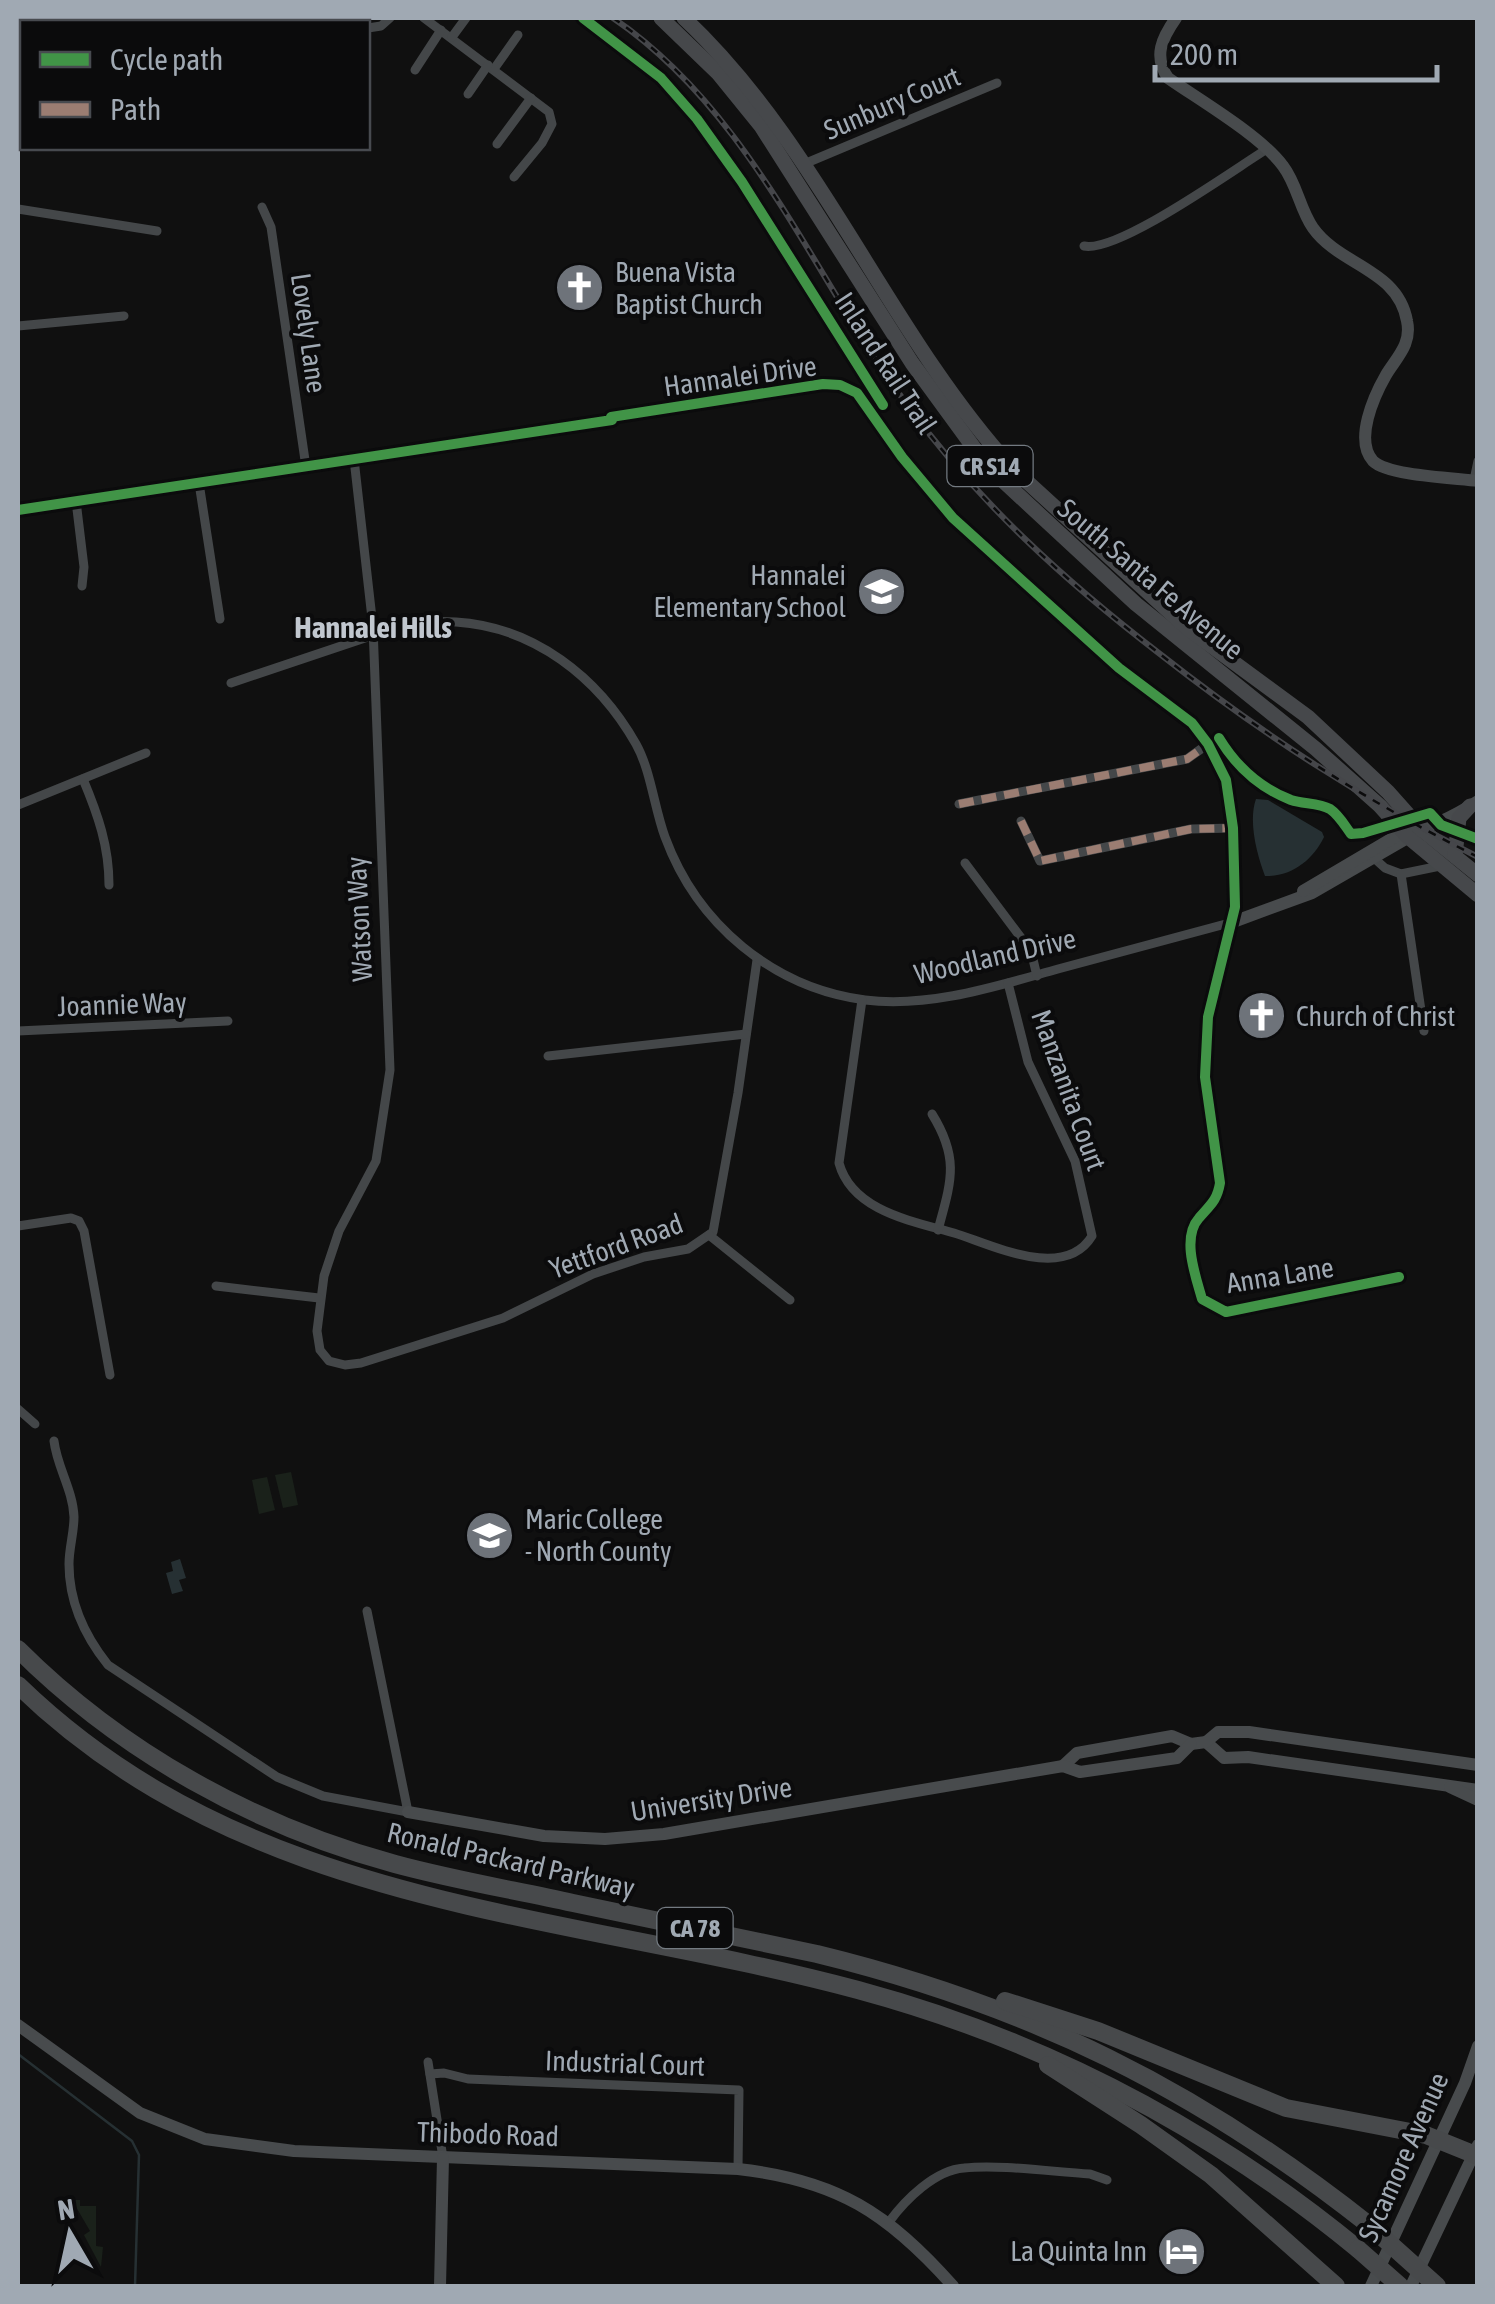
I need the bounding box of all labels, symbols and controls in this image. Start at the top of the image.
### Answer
legend [20,20,370,150]
scale bar [1155,20,1438,82]
text: 200 m [1170,37,1238,71]
text: Cycle path [110,42,223,76]
street label: Sunbury Court [819,60,965,146]
text: Path [110,92,161,126]
place label: Buena Vista Baptist Church [615,256,763,320]
church icon: Buena Vista Baptist Church [554,262,606,314]
street label: Lovely Lane [285,271,333,395]
street label: Inland Rail Trail [829,286,944,440]
street label: Hannalei Drive [662,349,818,403]
road number: CR S14 [948,446,1032,486]
street label: South Santa Fe Avenue [1052,492,1250,666]
place label: Hannalei Elementary School [654,559,847,623]
school or university icon: Hannalei Elementary School [855,565,907,617]
district label: Hannalei Hills [294,610,452,644]
street label: Watson Way [340,856,378,982]
street label: Woodland Drive [911,922,1079,990]
street label: Joannie Way [57,986,187,1022]
church icon: Church of Christ [1235,990,1287,1042]
place label: Church of Christ [1296,1000,1455,1032]
street label: Manzanita Court [1025,1005,1113,1175]
street label: Yettford Road [545,1207,687,1285]
street label: Anna Lane [1224,1251,1336,1299]
place label: Maric College - North County [525,1503,671,1567]
school or university icon: Maric College - North County [464,1509,516,1561]
street label: University Drive [628,1770,794,1828]
street label: Ronald Packard Parkway [384,1816,638,1904]
road number: CA 78 [658,1908,732,1948]
street label: Industrial Court [545,2044,705,2082]
street label: Sycamore Avenue [1351,2067,1455,2247]
street label: Thibodo Road [417,2116,559,2152]
north arrow [20,2184,120,2284]
text: N [55,2192,77,2226]
hotel icon: La Quinta Inn [1156,2225,1208,2277]
place label: La Quinta Inn [1010,2235,1147,2267]

